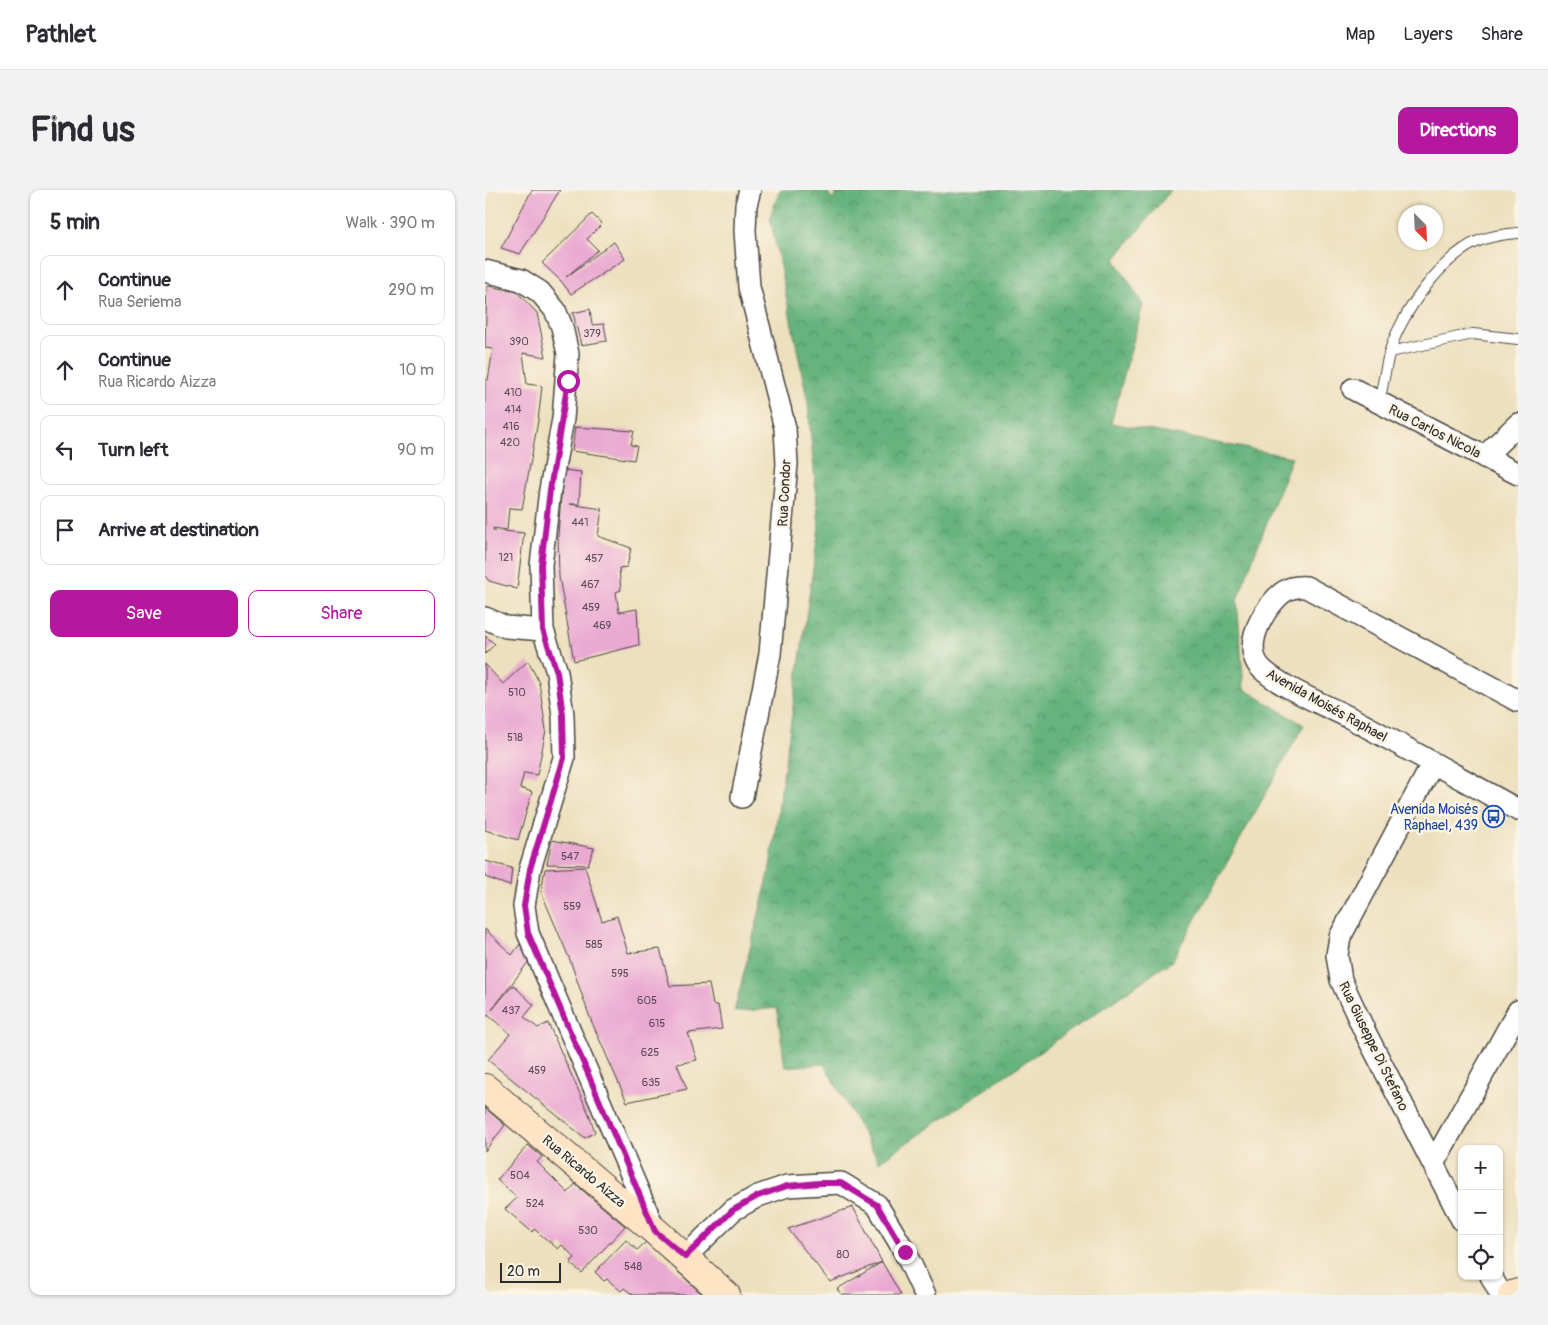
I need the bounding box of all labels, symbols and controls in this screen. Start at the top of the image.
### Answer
text: Pathlet [25,20,96,49]
text: Map [1346,23,1375,46]
text: Layers [1403,23,1453,46]
text: Share [1481,23,1523,46]
button: Directions [1398,107,1518,154]
text: Find us [30,108,135,152]
north arrow [1398,205,1443,250]
text: 5 min [50,209,100,236]
text: Walk · 390 m [346,213,435,233]
text: Continue [98,268,171,292]
icon: ahead [51,276,79,304]
text: 290 m [388,280,434,300]
text: Rua Seriema [98,292,181,312]
house number: 379 [583,327,601,340]
house number: 390 [509,335,529,348]
text: Continue [98,348,171,372]
icon: ahead [51,356,79,384]
text: 10 m [399,360,434,380]
route start [557,370,580,393]
text: Rua Ricardo Aizza [98,372,216,392]
house number: 410 [504,386,522,399]
street label: Rua Carlos Nicola [1386,401,1484,462]
house number: 414 [504,403,522,416]
house number: 416 [502,420,520,433]
icon: left [51,436,79,464]
house number: 420 [500,436,520,449]
text: Turn left [98,438,168,462]
text: 90 m [397,440,434,460]
street label: Rua Condor [774,459,795,527]
icon: arrive [51,516,79,544]
house number: 441 [571,516,589,529]
text: Arrive at destination [98,518,259,542]
house number: 121 [499,551,513,564]
house number: 457 [585,552,603,565]
house number: 467 [581,578,599,591]
button: Save [50,590,238,637]
button: Share [248,590,435,637]
house number: 459 [582,601,600,614]
house number: 469 [593,619,612,632]
street label: Avenida Moisés Raphael [1263,665,1390,746]
house number: 510 [508,686,526,699]
house number: 518 [507,731,523,744]
place label: Avenida Moisés Raphael, 439 [1390,801,1479,834]
bus stop icon: Avenida Moisés Raphael, 439 [1482,805,1506,829]
house number: 547 [561,850,579,863]
house number: 559 [563,900,581,913]
house number: 585 [585,938,603,951]
house number: 595 [611,967,629,980]
street label: Rua Giuseppe Di Stefano [1335,979,1412,1114]
house number: 605 [637,994,657,1007]
house number: 437 [502,1004,520,1017]
house number: 615 [649,1017,665,1030]
house number: 625 [641,1046,659,1059]
house number: 459 [528,1064,546,1077]
house number: 635 [642,1076,660,1089]
street label: Rua Ricardo Aizza [539,1132,629,1211]
map controls [1458,1145,1503,1280]
button: + [1458,1145,1503,1190]
house number: 504 [510,1169,531,1182]
button: − [1458,1190,1503,1235]
house number: 524 [526,1197,545,1210]
house number: 530 [578,1224,598,1237]
button: locate [1458,1235,1503,1280]
route end [894,1241,917,1264]
house number: 80 [836,1248,850,1261]
scale bar [500,1260,561,1283]
house number: 548 [624,1260,642,1273]
text: 20 m [507,1263,540,1280]

